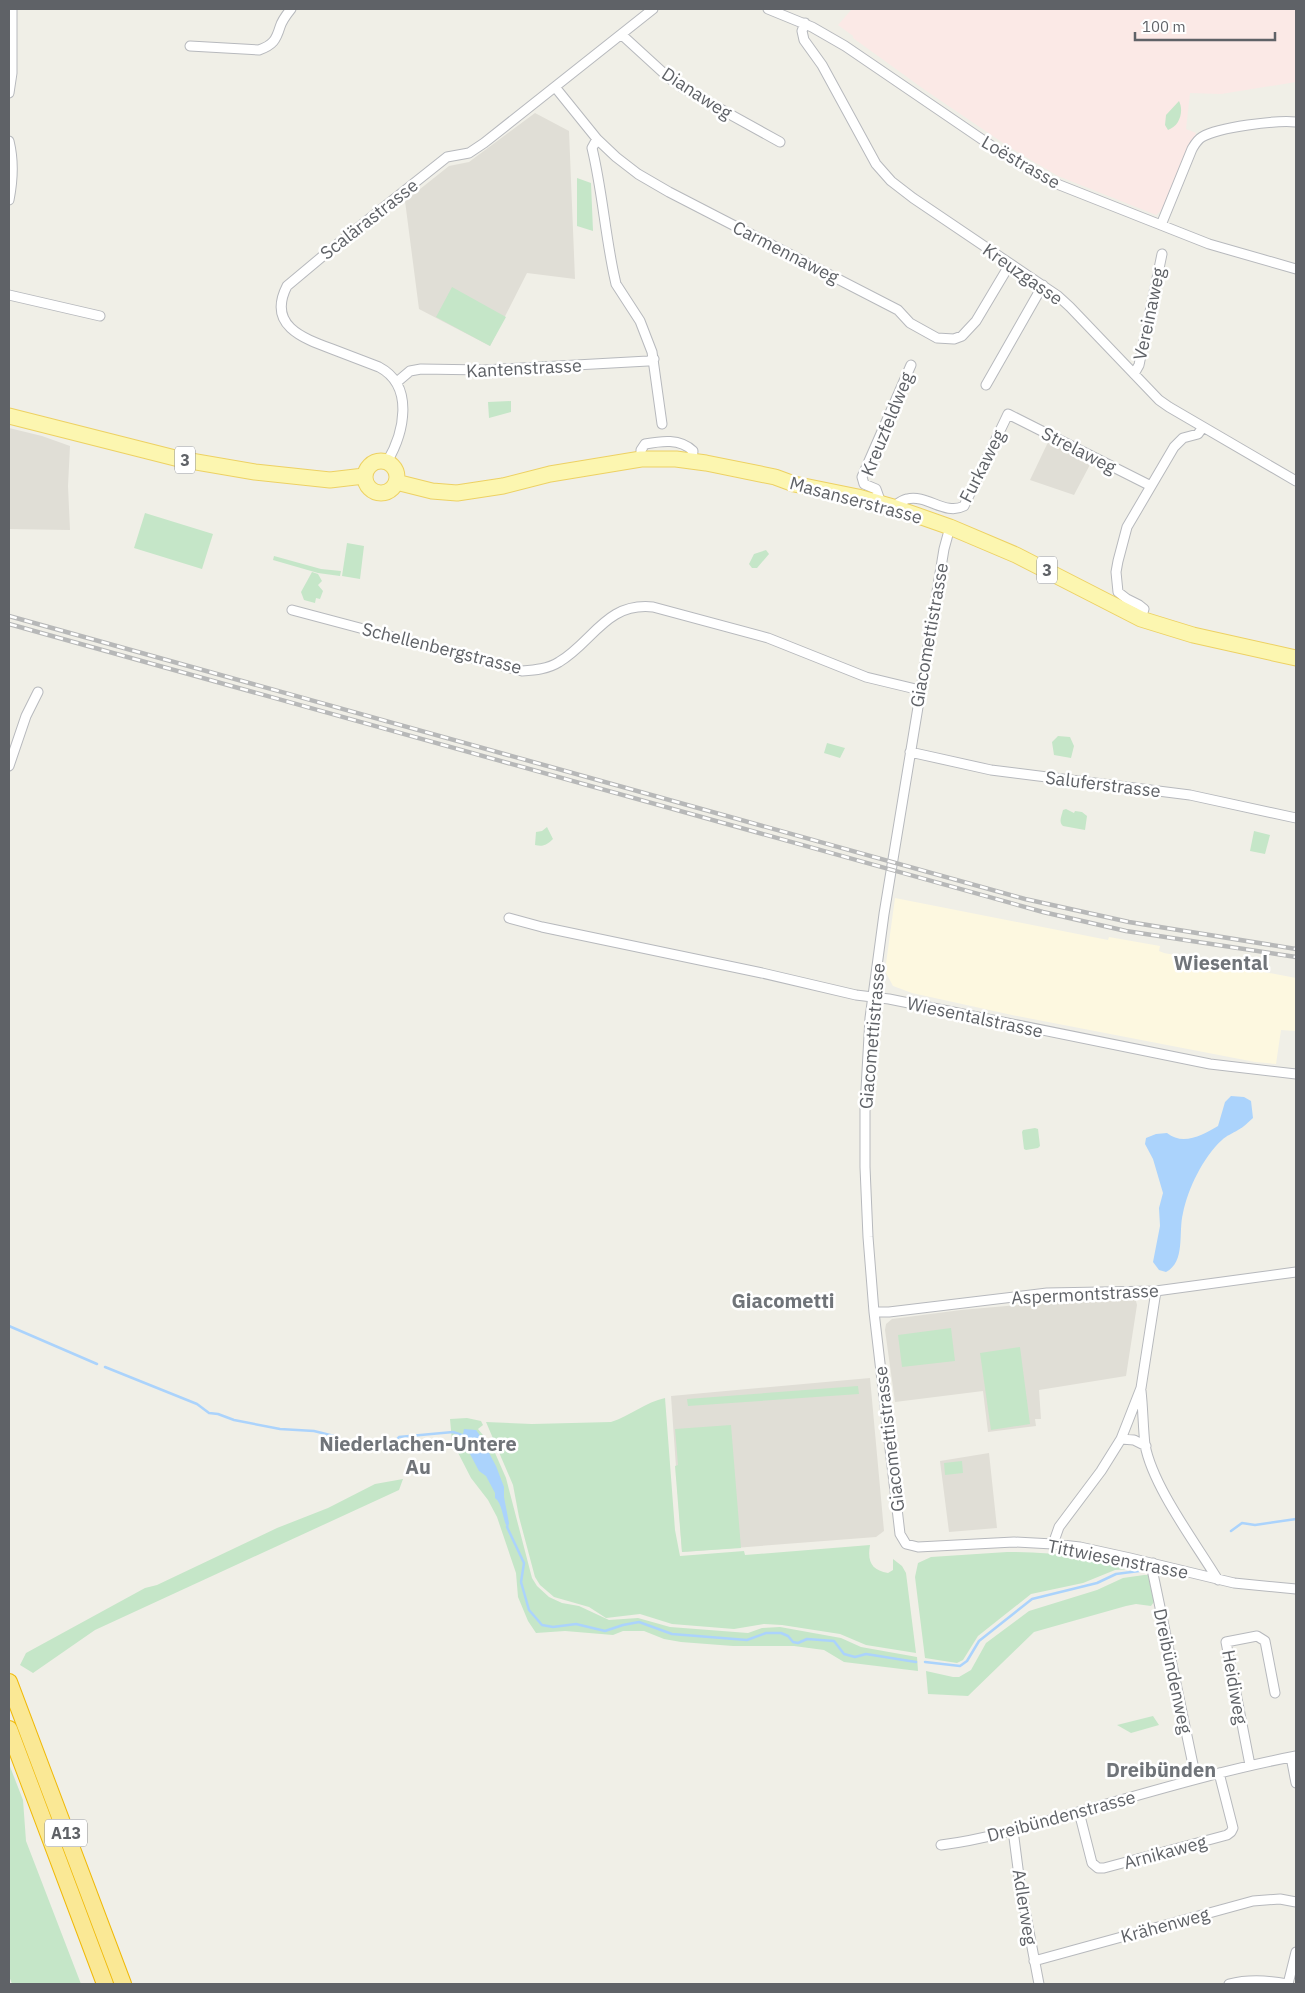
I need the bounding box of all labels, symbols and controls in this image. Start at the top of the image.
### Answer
scale bar [1135,10,1275,42]
text: 100 m [1142,17,1186,36]
street label: Dianaweg [658,62,737,124]
street label: Loëstrasse [977,130,1065,194]
street label: Scalärastrasse [315,173,423,264]
street label: Carmennaweg [729,215,843,289]
street label: Kreuzgasse [978,238,1068,310]
street label: Vereinaweg [1128,265,1170,362]
street label: Kantenstrasse [466,353,583,383]
street label: Kreuzfeldweg [856,368,919,479]
street label: Strelaweg [1038,421,1121,479]
street label: Furkaweg [954,425,1010,506]
road number: 3 [175,446,195,474]
street label: Masanserstrasse [787,471,925,529]
road number: 3 [1037,556,1057,584]
street label: Giacomettistrasse [905,561,953,709]
street label: Schellenbergstrasse [360,617,524,679]
street label: Saluferstrasse [1044,766,1162,802]
district label: Wiesental [1174,949,1268,976]
street label: Giacomettistrasse [854,962,890,1110]
street label: Wiesentalstrasse [905,991,1045,1043]
street label: Aspermontstrasse [1011,1279,1160,1309]
district label: Giacometti [731,1287,835,1314]
street label: Giacomettistrasse [869,1365,909,1513]
district label: Niederlachen-Untere Au [319,1430,517,1480]
street label: Tittwiesenstrasse [1046,1534,1190,1584]
street label: Dreibündenweg [1149,1606,1198,1736]
street label: Heidiweg [1217,1648,1253,1726]
district label: Dreibünden [1106,1756,1216,1783]
street label: Dreibündenstrasse [984,1785,1138,1847]
road number: A13 [45,1820,87,1846]
street label: Arnikaweg [1121,1830,1209,1874]
street label: Adlerweg [1008,1867,1042,1947]
street label: Krähenweg [1118,1902,1212,1948]

